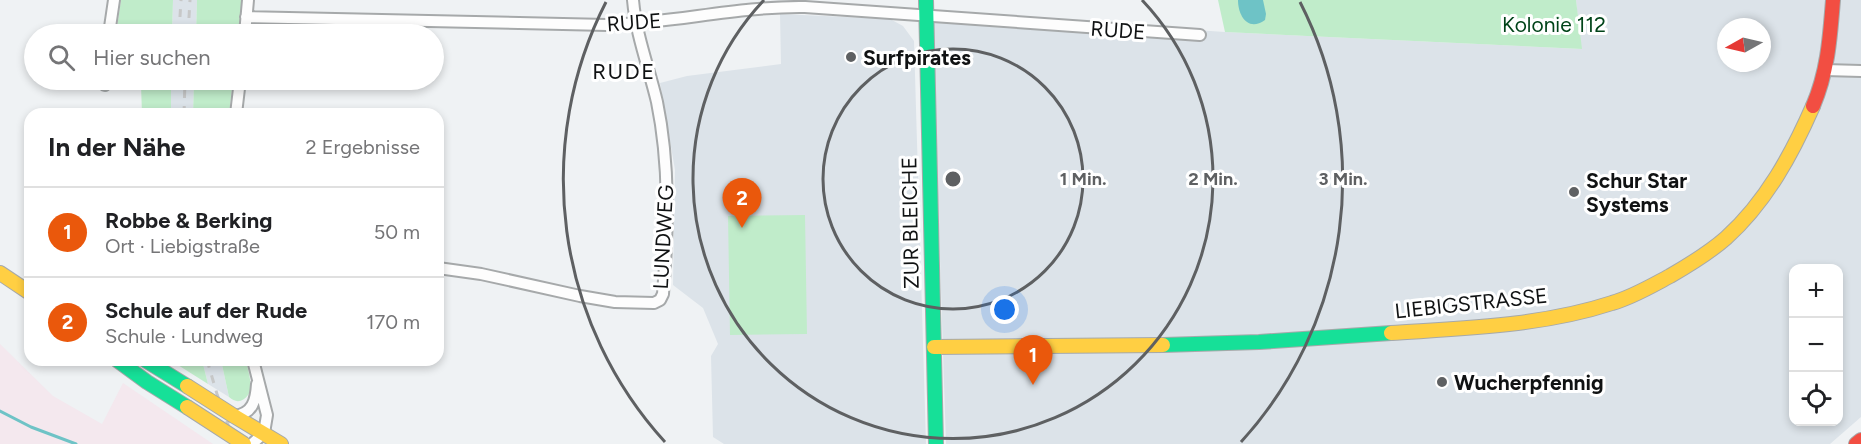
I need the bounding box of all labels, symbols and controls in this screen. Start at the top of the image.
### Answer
street label: RUDE [606,8,662,36]
park label: Kolonie 112 [1502,12,1606,37]
street label: RUDE [1090,16,1146,44]
north arrow [1717,18,1771,72]
search box [24,24,444,90]
icon: search [45,41,78,74]
text: Hier suchen [93,44,211,71]
place label: Surfpirates [863,45,971,70]
marker: Surfpirates [844,50,858,64]
district label: RUDE [592,58,656,85]
text: In der Nähe [48,131,185,163]
text: 2 Ergebnisse [306,135,420,159]
street label: ZUR BLEICHE [896,157,924,289]
text: 1 Min. [1060,168,1106,190]
text: 2 Min. [1188,168,1238,190]
text: 3 Min. [1318,168,1368,190]
place label: Schur Star Systems [1586,168,1687,217]
centre of rings [943,169,963,189]
pin: 2 [722,178,762,228]
street label: LUNDWEG [648,184,678,290]
marker: Schur Star Systems [1567,185,1581,199]
text: Robbe & Berking [105,207,272,234]
text: 1 [63,220,72,244]
text: 50 m [374,220,420,244]
text: Ort · Liebigstraße [105,234,260,258]
map controls [1789,264,1843,426]
button: + [1789,264,1843,318]
street label: LIEBIGSTRASSE [1393,283,1549,323]
your location [990,295,1019,324]
text: Schule auf der Rude [105,297,307,324]
text: 2 [62,310,73,334]
text: 170 m [366,310,420,334]
button: − [1789,318,1843,372]
text: Schule · Lundweg [105,324,263,348]
pin: 1 [1014,336,1052,385]
place label: Wucherpfennig [1454,370,1604,395]
button: locate [1789,372,1843,426]
marker: Wucherpfennig [1435,375,1449,389]

